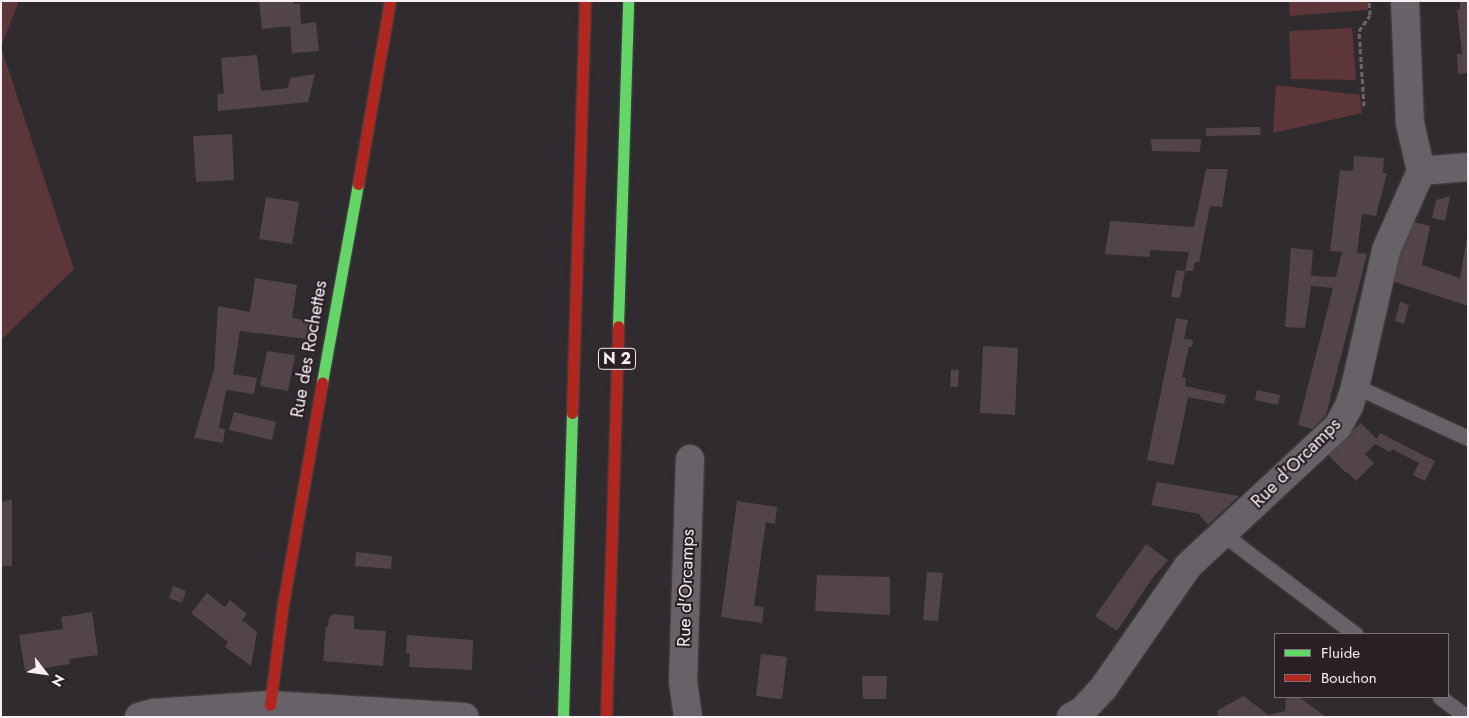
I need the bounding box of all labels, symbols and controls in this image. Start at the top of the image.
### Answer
street label: Rue des Rochettes [286,279,332,419]
road number: N 2 [597,346,637,372]
street label: Rue d'Orcamps [1247,414,1345,512]
street label: Rue d'Orcamps [673,529,699,647]
legend [1274,633,1449,698]
text: Fluide [1321,642,1360,664]
north arrow [20,648,70,698]
text: Bouchon [1321,667,1377,689]
text: N [47,671,69,690]

